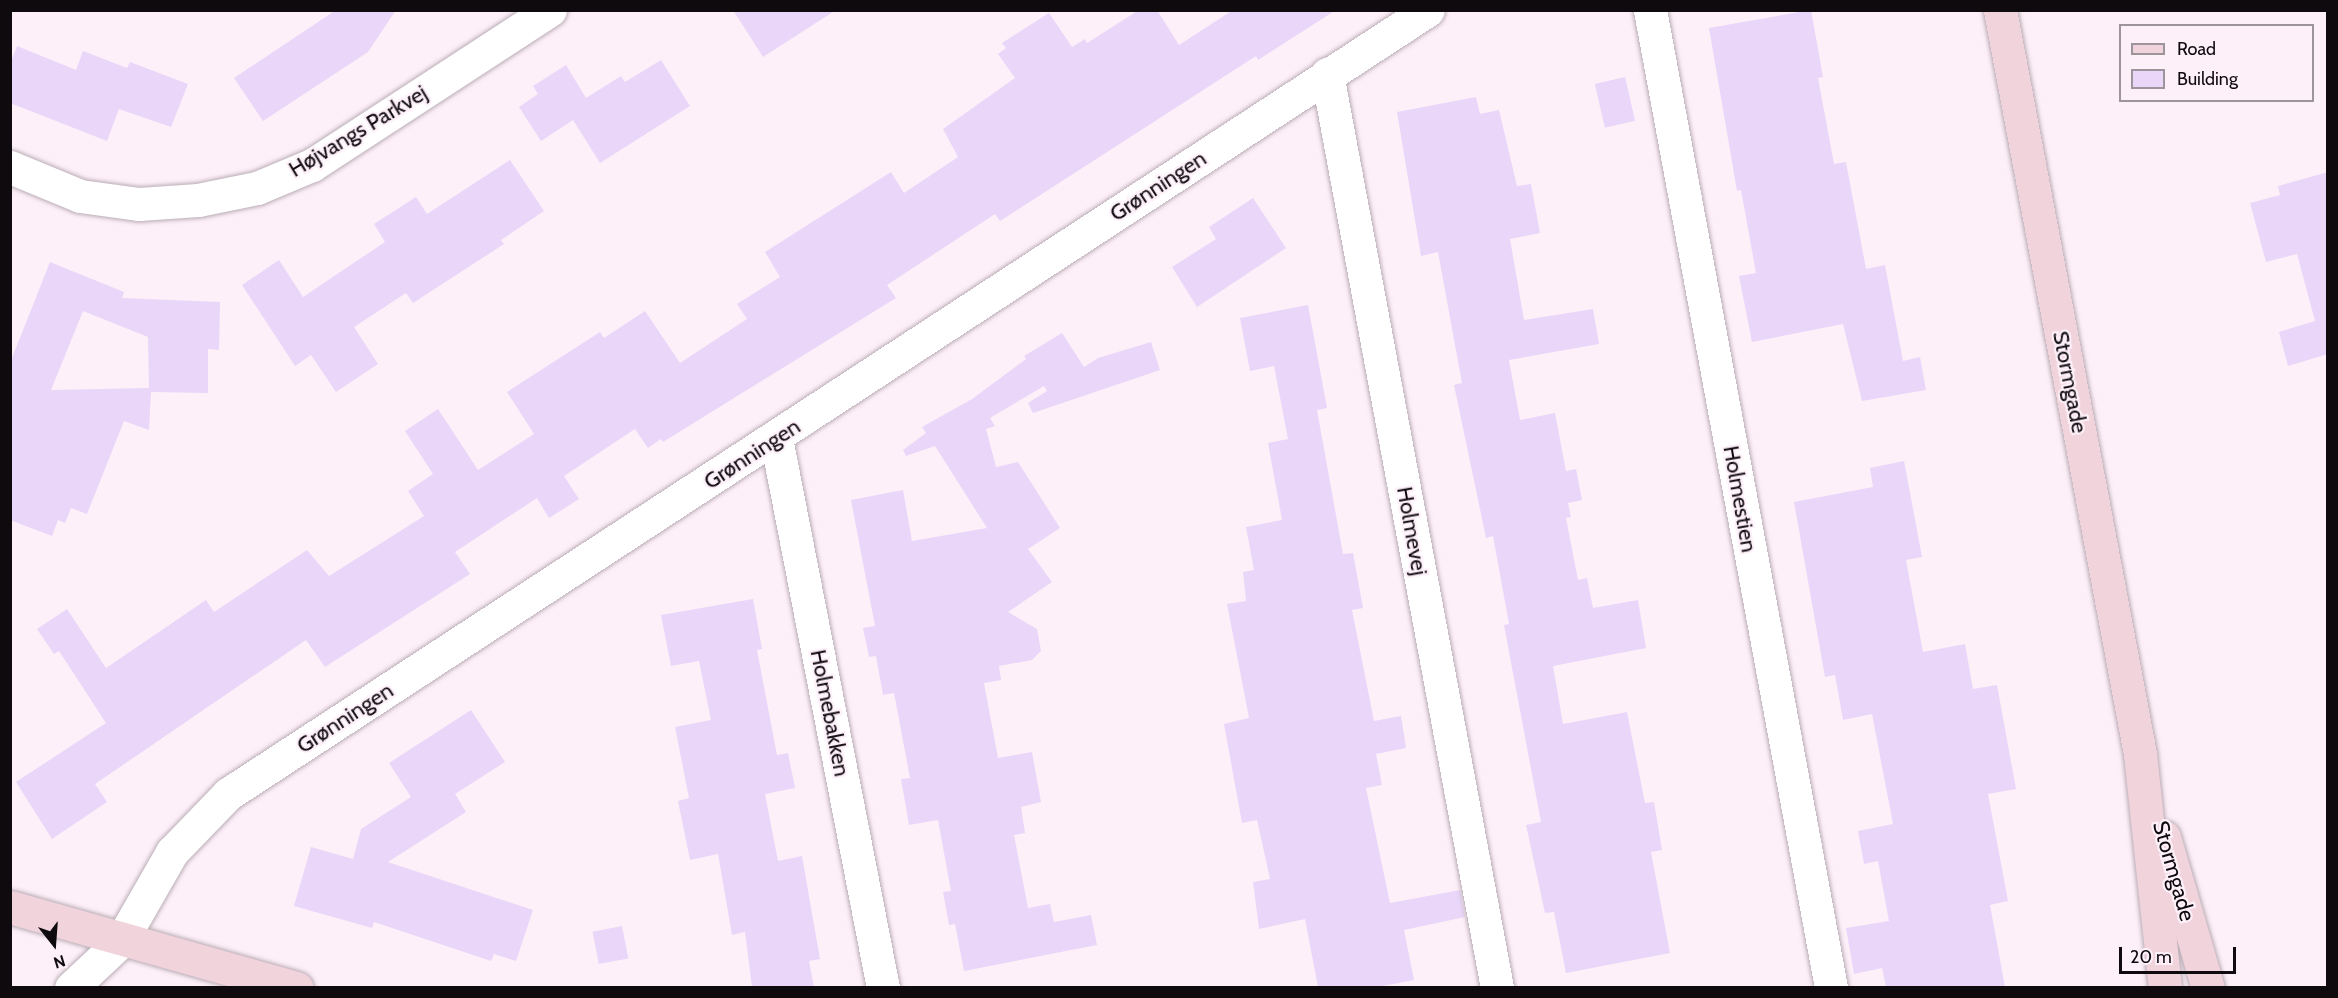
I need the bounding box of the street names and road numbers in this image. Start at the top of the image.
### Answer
street label: Højvangs Parkvej [284,79,432,183]
street label: Grønningen [1105,145,1211,227]
street label: Stormgade [2047,329,2093,435]
street label: Grønningen [699,413,805,495]
street label: Holmestien [1718,444,1762,554]
street label: Holmevej [1391,485,1433,577]
street label: Holmebakken [805,647,855,779]
street label: Grønningen [292,677,398,759]
street label: Stormgade [2147,818,2201,924]

